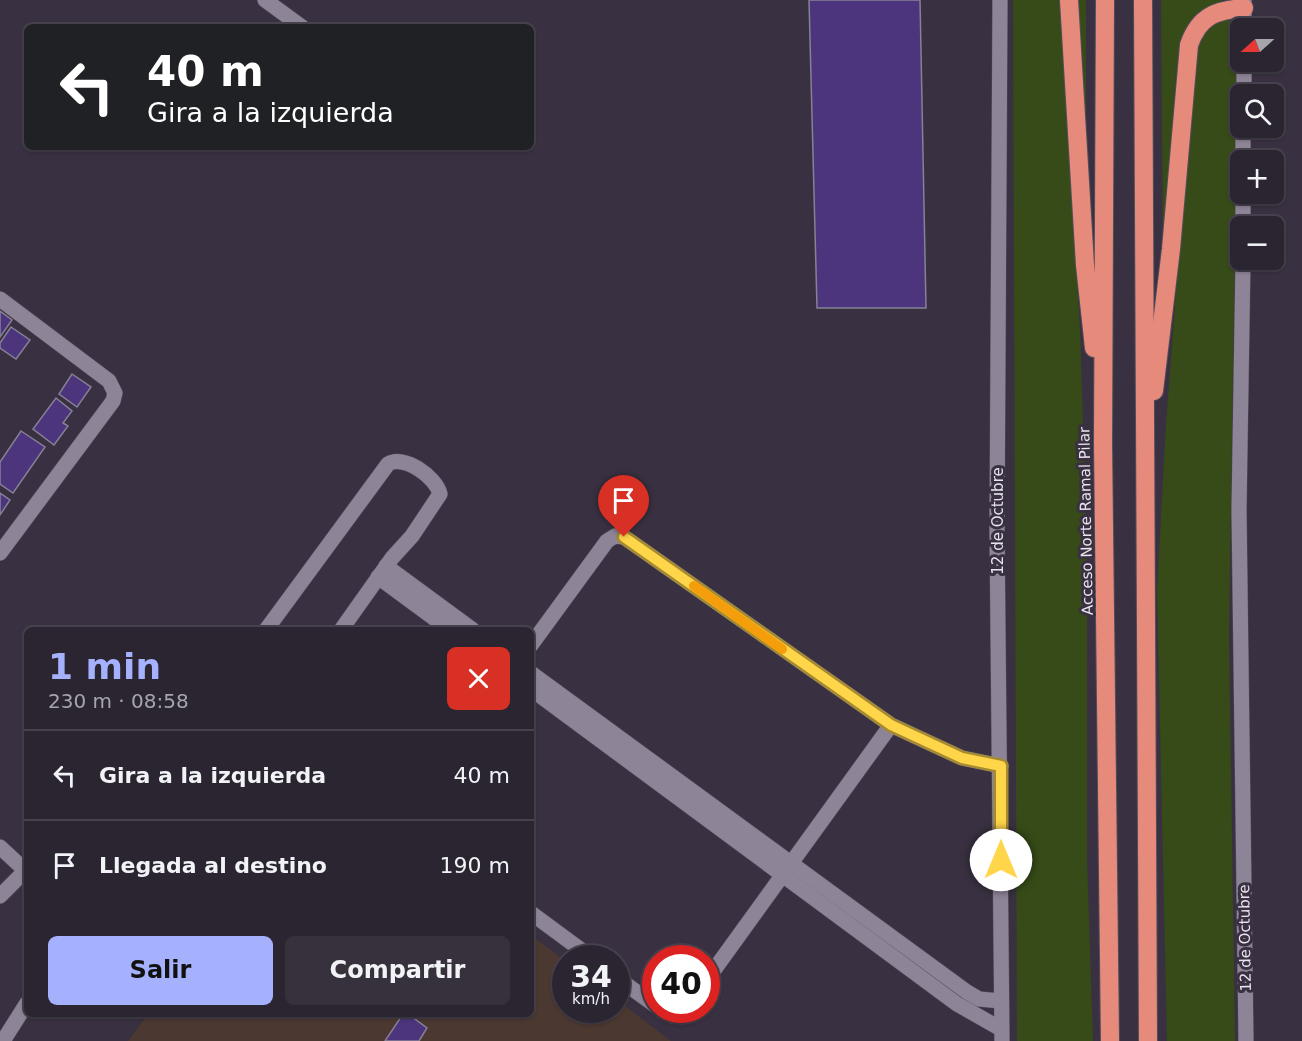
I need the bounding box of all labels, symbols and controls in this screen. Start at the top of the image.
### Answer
north arrow [1230,18,1284,72]
map controls [1230,18,1284,270]
text: 40 m [147,47,264,96]
icon: left [48,48,126,126]
button: search [1230,84,1284,138]
text: Gira a la izquierda [147,97,394,128]
button: + [1230,150,1284,204]
button: − [1230,216,1284,270]
street label: Acceso Norte Ramal Pilar [1075,426,1097,615]
street label: 12 de Octubre [989,467,1007,575]
pin [598,475,649,537]
icon: arrive [607,484,640,517]
text: 1 min [48,646,161,687]
button: close [447,647,510,710]
text: 230 m · 08:58 [48,689,189,713]
icon: left [48,759,81,792]
text: Gira a la izquierda [99,763,326,788]
text: 40 m [454,763,510,788]
position arrow [969,828,1033,892]
icon: arrive [48,849,81,882]
text: Llegada al destino [99,853,327,878]
text: 190 m [440,853,510,878]
street label: 12 de Octubre [1235,884,1255,992]
button: Salir [48,936,273,1005]
button: Compartir [285,936,510,1005]
speed limit sign: 40 [642,945,720,1023]
text: 34 [570,959,612,994]
text: km/h [572,990,610,1008]

